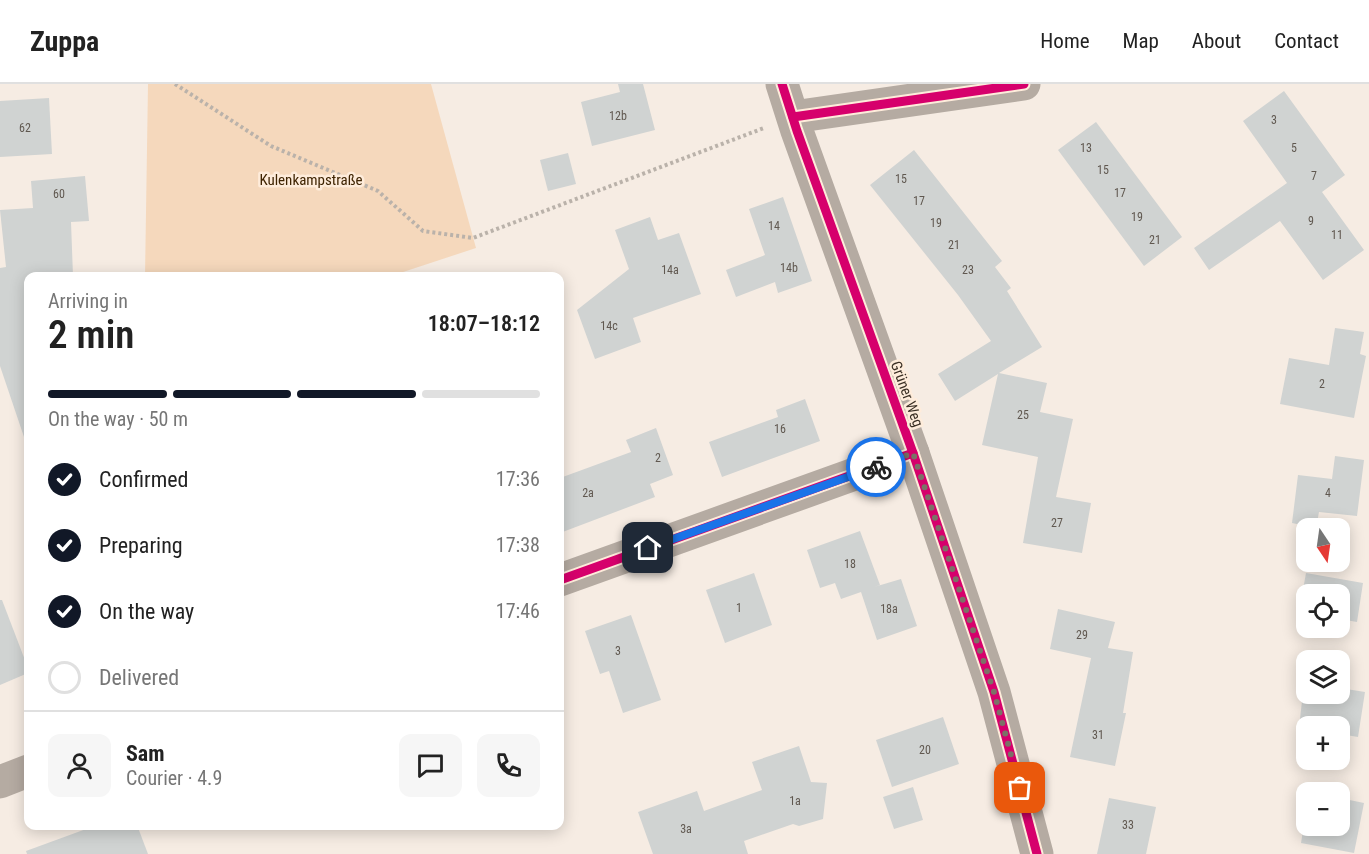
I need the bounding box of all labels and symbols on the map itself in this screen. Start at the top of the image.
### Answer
house number: 12b [609,109,627,123]
house number: 3 [1271,113,1277,127]
house number: 62 [19,121,31,135]
house number: 13 [1080,141,1092,155]
house number: 5 [1291,141,1297,155]
house number: 15 [1097,163,1109,177]
house number: 7 [1311,169,1317,183]
park label: Kulenkampstraße [259,171,363,189]
house number: 15 [895,172,907,186]
house number: 17 [1114,186,1126,200]
house number: 60 [53,187,65,201]
house number: 17 [913,194,925,208]
house number: 19 [1131,210,1143,224]
house number: 9 [1308,214,1314,228]
house number: 19 [930,216,942,230]
house number: 14 [768,219,780,233]
house number: 11 [1331,228,1343,242]
house number: 21 [1149,233,1161,247]
house number: 21 [948,238,960,252]
house number: 14b [780,261,798,275]
house number: 14a [661,263,679,277]
house number: 23 [962,263,974,277]
house number: 14c [600,319,618,333]
street label: Grüner Weg [887,359,927,429]
house number: 2 [1319,377,1325,391]
house number: 25 [1017,408,1029,422]
house number: 16 [774,422,786,436]
courier [846,437,906,497]
house number: 2 [655,451,661,465]
house number: 2a [582,486,594,500]
house number: 4 [1325,486,1331,500]
house number: 27 [1051,516,1063,530]
north arrow [1296,518,1350,572]
pin [622,522,673,573]
house number: 18 [844,557,856,571]
house number: 1 [736,601,742,615]
house number: 18a [880,602,898,616]
house number: 29 [1076,628,1088,642]
house number: 3 [615,644,621,658]
house number: 31 [1092,728,1104,742]
house number: 20 [919,743,931,757]
pin [994,762,1045,813]
house number: 1a [789,794,801,808]
house number: 33 [1122,818,1134,832]
house number: 3a [680,822,692,836]

